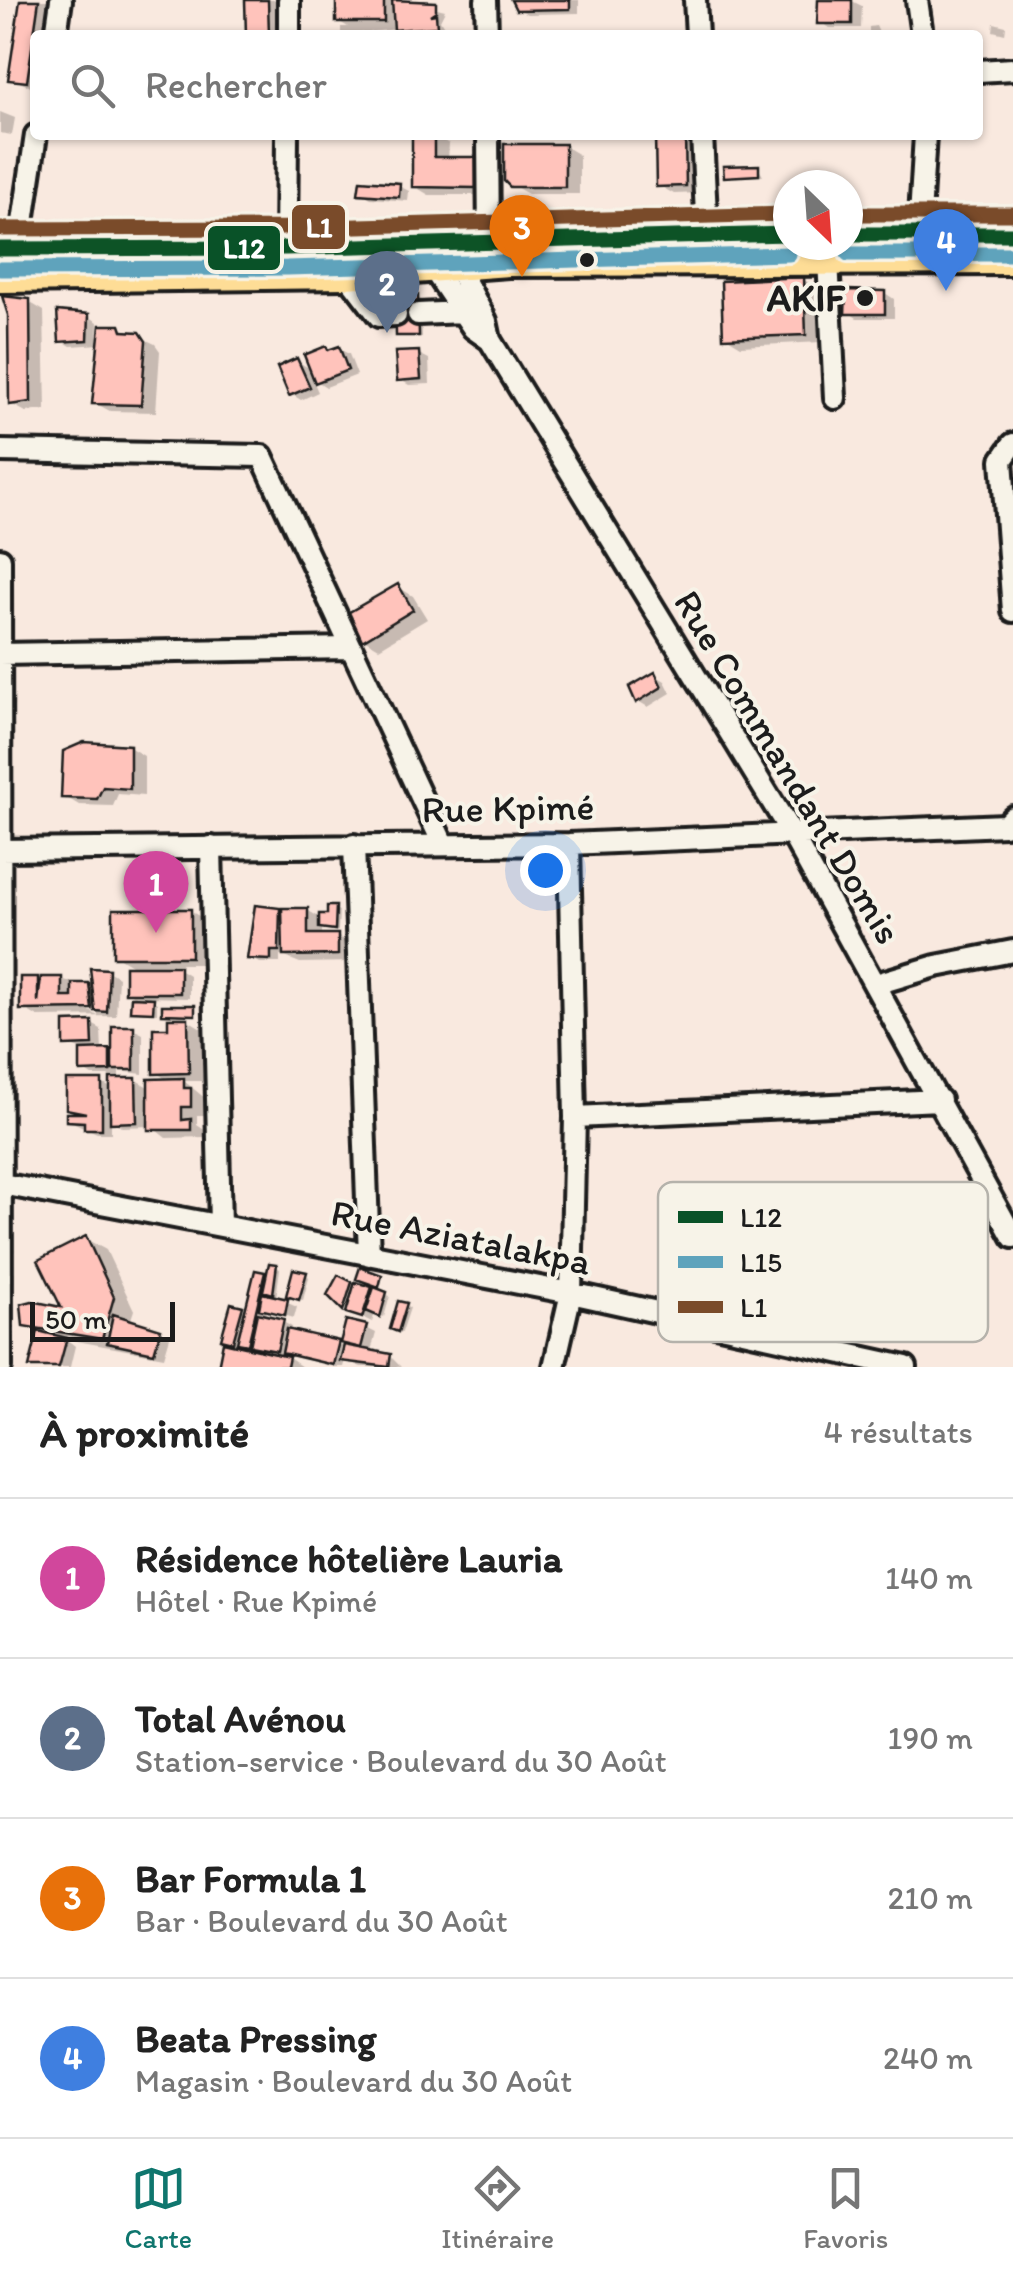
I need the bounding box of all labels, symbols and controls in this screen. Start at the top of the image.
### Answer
search box [30,30,983,140]
icon: search [65,58,120,113]
text: Rechercher [145,62,327,108]
north arrow [773,170,863,260]
pin: 3 [490,194,554,277]
line badge: L1 [290,203,347,251]
pin: 4 [914,208,978,291]
text: L1 [305,210,333,244]
line badge: L12 [206,224,282,272]
text: L12 [223,231,265,265]
pin: 2 [354,250,420,333]
unlabelled marker [577,250,597,270]
place label: AKIF [767,275,846,321]
marker: AKIF [854,287,876,309]
street label: Rue Commandant Domis [664,582,912,952]
street label: Rue Kpimé [421,783,595,833]
your location [520,845,571,896]
pin: 1 [124,850,188,933]
legend [658,1182,988,1342]
street label: Rue Aziatalakpa [327,1189,595,1285]
text: L12 [740,1200,782,1234]
text: L15 [740,1245,782,1279]
text: L1 [740,1290,767,1324]
scale bar [30,1297,175,1342]
text: 50 m [45,1302,107,1336]
text: À proximité [40,1407,249,1458]
text: 4 résultats [823,1413,973,1451]
text: Résidence hôtelière Lauria [135,1536,563,1582]
text: 1 [65,1559,80,1597]
text: 140 m [885,1559,973,1597]
text: Hôtel · Rue Kpimé [135,1582,377,1620]
text: Total Avénou [135,1696,346,1742]
text: 2 [64,1719,81,1757]
text: 190 m [888,1719,973,1757]
text: Station-service · Boulevard du 30 Août [135,1742,667,1780]
text: Bar Formula 1 [135,1856,366,1902]
text: 3 [64,1879,81,1917]
text: 210 m [887,1879,973,1917]
text: Bar · Boulevard du 30 Août [135,1902,508,1940]
text: Beata Pressing [135,2016,377,2062]
text: 4 [63,2039,82,2077]
text: 240 m [883,2039,973,2077]
text: Magasin · Boulevard du 30 Août [135,2062,572,2100]
tab: Carte [125,2161,192,2255]
tab: Itinéraire [441,2161,554,2255]
tab: Favoris [803,2161,888,2255]

